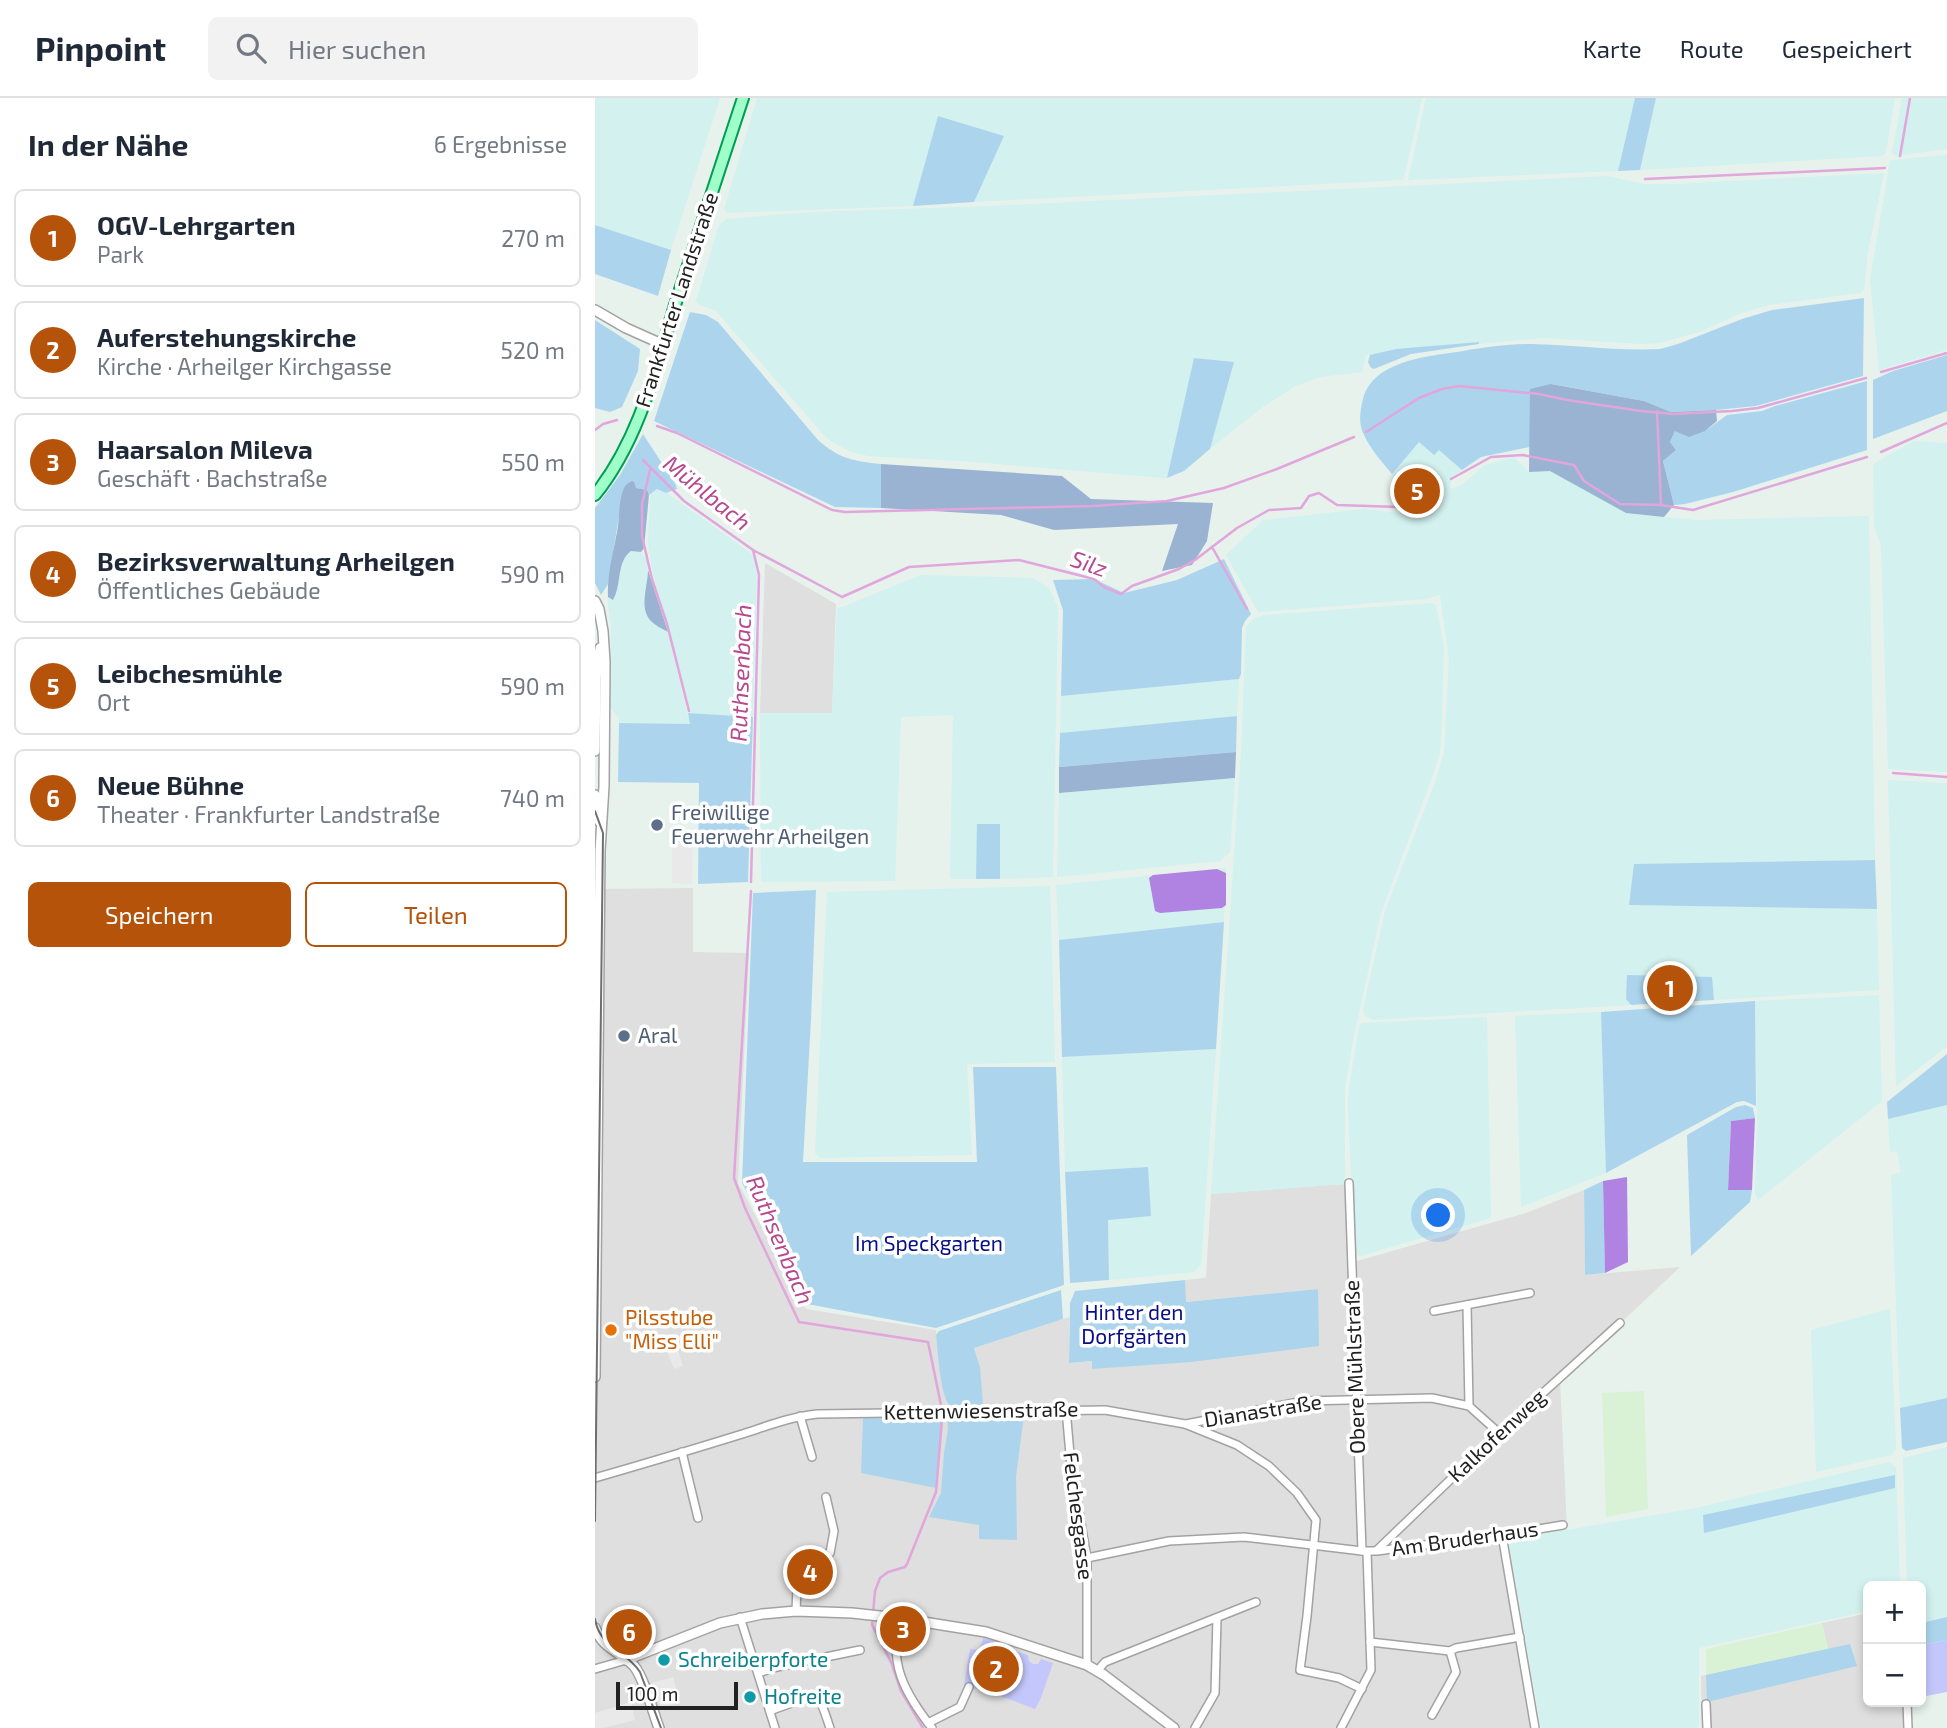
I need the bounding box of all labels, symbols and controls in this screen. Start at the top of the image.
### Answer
search box [208,17,698,80]
text: Pinpoint [35,28,166,68]
icon: search [232,29,270,67]
text: Hier suchen [288,33,426,64]
text: Karte [1583,34,1642,63]
text: Route [1680,34,1744,63]
text: Gespeichert [1782,34,1912,63]
text: In der Nähe [28,126,189,162]
text: 6 Ergebnisse [434,130,567,158]
street label: Frankfurter Landstraße [629,189,722,410]
text: OGV-Lehrgarten [97,209,296,240]
text: 1 [48,224,58,252]
text: 270 m [501,224,565,252]
text: Park [97,240,144,268]
text: Auferstehungskirche [97,321,356,352]
text: 2 [46,336,60,364]
text: 520 m [501,336,565,364]
text: Kirche · Arheilger Kirchgasse [97,352,392,380]
text: Haarsalon Mileva [97,433,313,464]
text: 3 [46,448,60,476]
text: 550 m [501,448,565,476]
water label: Mühlbach [658,449,757,536]
text: Geschäft · Bachstraße [97,464,328,492]
pin: 5 [1394,465,1440,517]
water label: Silz [1067,544,1112,582]
text: Bezirksverwaltung Arheilgen [97,545,455,576]
text: 4 [46,560,60,588]
text: 590 m [500,560,565,588]
text: Öffentliches Gebäude [97,576,321,604]
water label: Ruthsenbach [724,604,756,742]
text: Leibchesmühle [97,657,283,688]
text: 5 [47,672,59,700]
text: 590 m [500,672,565,700]
text: Ort [97,688,130,716]
text: Neue Bühne [97,769,244,800]
text: 6 [46,784,60,812]
text: 740 m [500,784,565,812]
place label: Freiwillige Feuerwehr Arheilgen [671,799,869,848]
text: Theater · Frankfurter Landstraße [97,800,440,828]
marker: Freiwillige Feuerwehr Arheilgen [649,817,665,833]
button: Speichern [28,882,291,947]
button: Teilen [305,882,567,947]
pin: 1 [1647,962,1693,1014]
place label: Aral [638,1022,678,1047]
marker: Aral [616,1028,632,1044]
water label: Ruthsenbach [741,1171,821,1308]
your location [1421,1198,1455,1232]
park label: Im Speckgarten [855,1230,1003,1255]
street label: Obere Mühlstraße [1338,1280,1369,1455]
park label: Hinter den Dorfgärten [1081,1299,1187,1348]
place label: Pilsstube "Miss Elli" [625,1304,719,1353]
marker: Pilsstube "Miss Elli" [603,1322,619,1338]
street label: Kalkofenweg [1442,1383,1550,1486]
street label: Dianastraße [1202,1388,1323,1431]
street label: Kettenwiesenstraße [883,1395,1079,1424]
street label: Felchesgasse [1059,1450,1100,1581]
street label: Am Bruderhaus [1390,1515,1540,1560]
pin: 4 [787,1546,833,1598]
map controls [1863,1581,1926,1707]
button: + [1863,1581,1926,1644]
pin: 3 [880,1603,926,1655]
pin: 6 [606,1606,652,1658]
pin: 2 [973,1643,1019,1695]
button: − [1863,1644,1926,1707]
place label: Schreiberpforte [678,1646,828,1671]
marker: Schreiberpforte [656,1652,672,1668]
scale bar [616,1679,739,1711]
text: 100 m [627,1682,678,1705]
place label: Hofreite [764,1683,842,1708]
marker: Hofreite [742,1689,758,1705]

